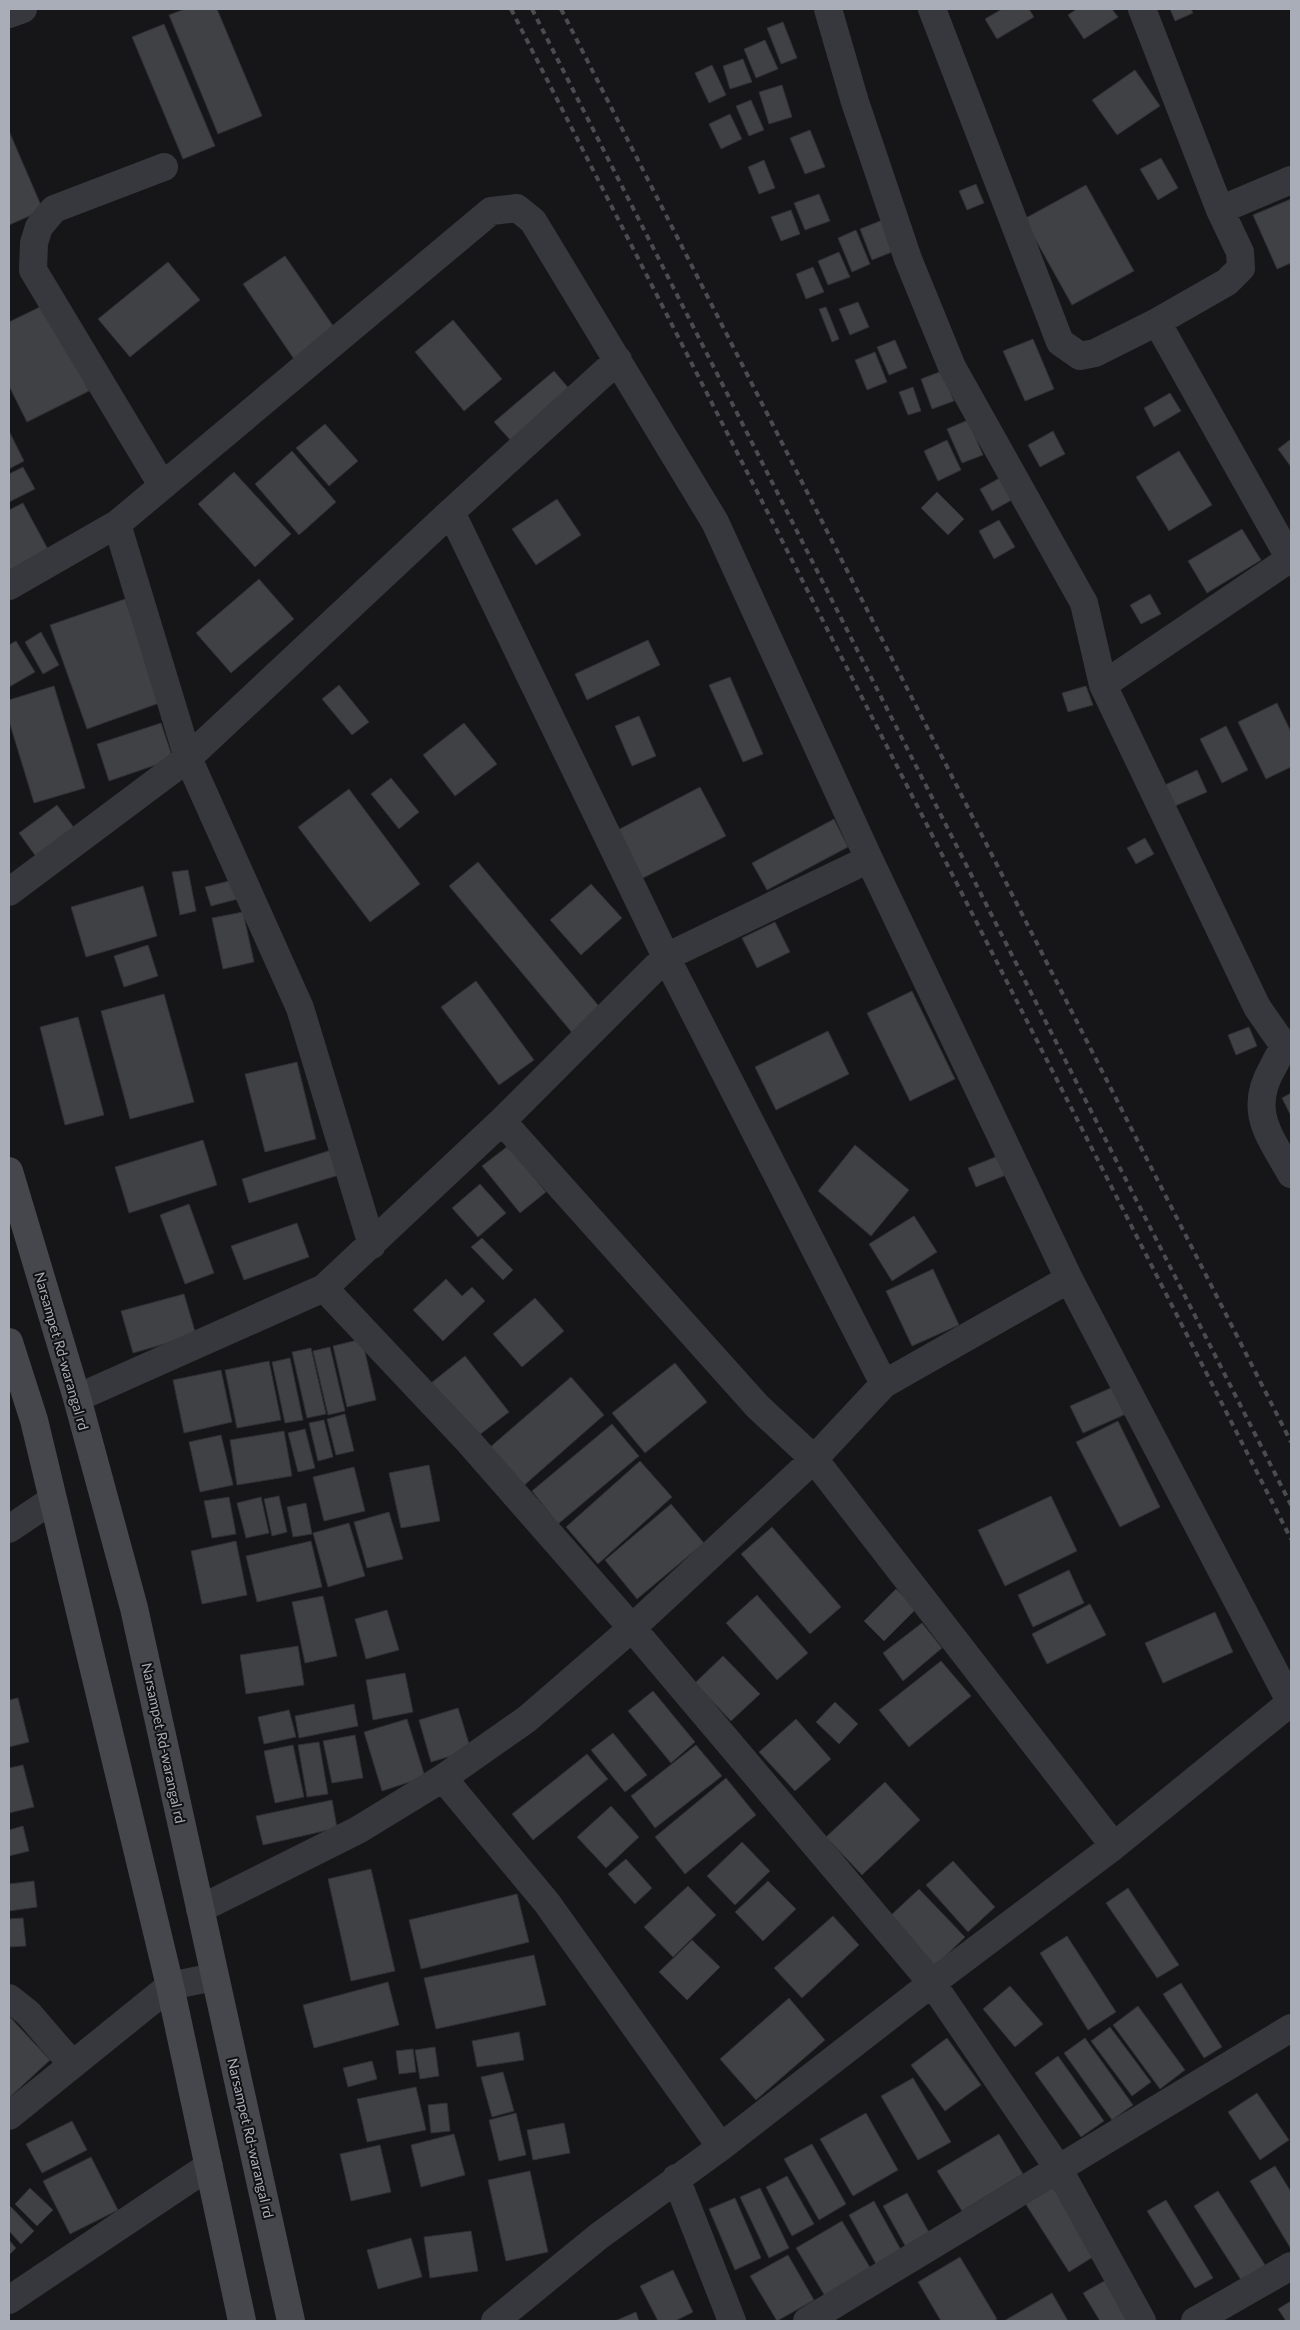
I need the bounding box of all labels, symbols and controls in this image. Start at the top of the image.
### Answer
street label: Narsampet Rd-warangal rd [31,1270,93,1432]
street label: Narsampet Rd-warangal rd [139,1661,189,1825]
street label: Narsampet Rd-warangal rd [224,2056,278,2220]

